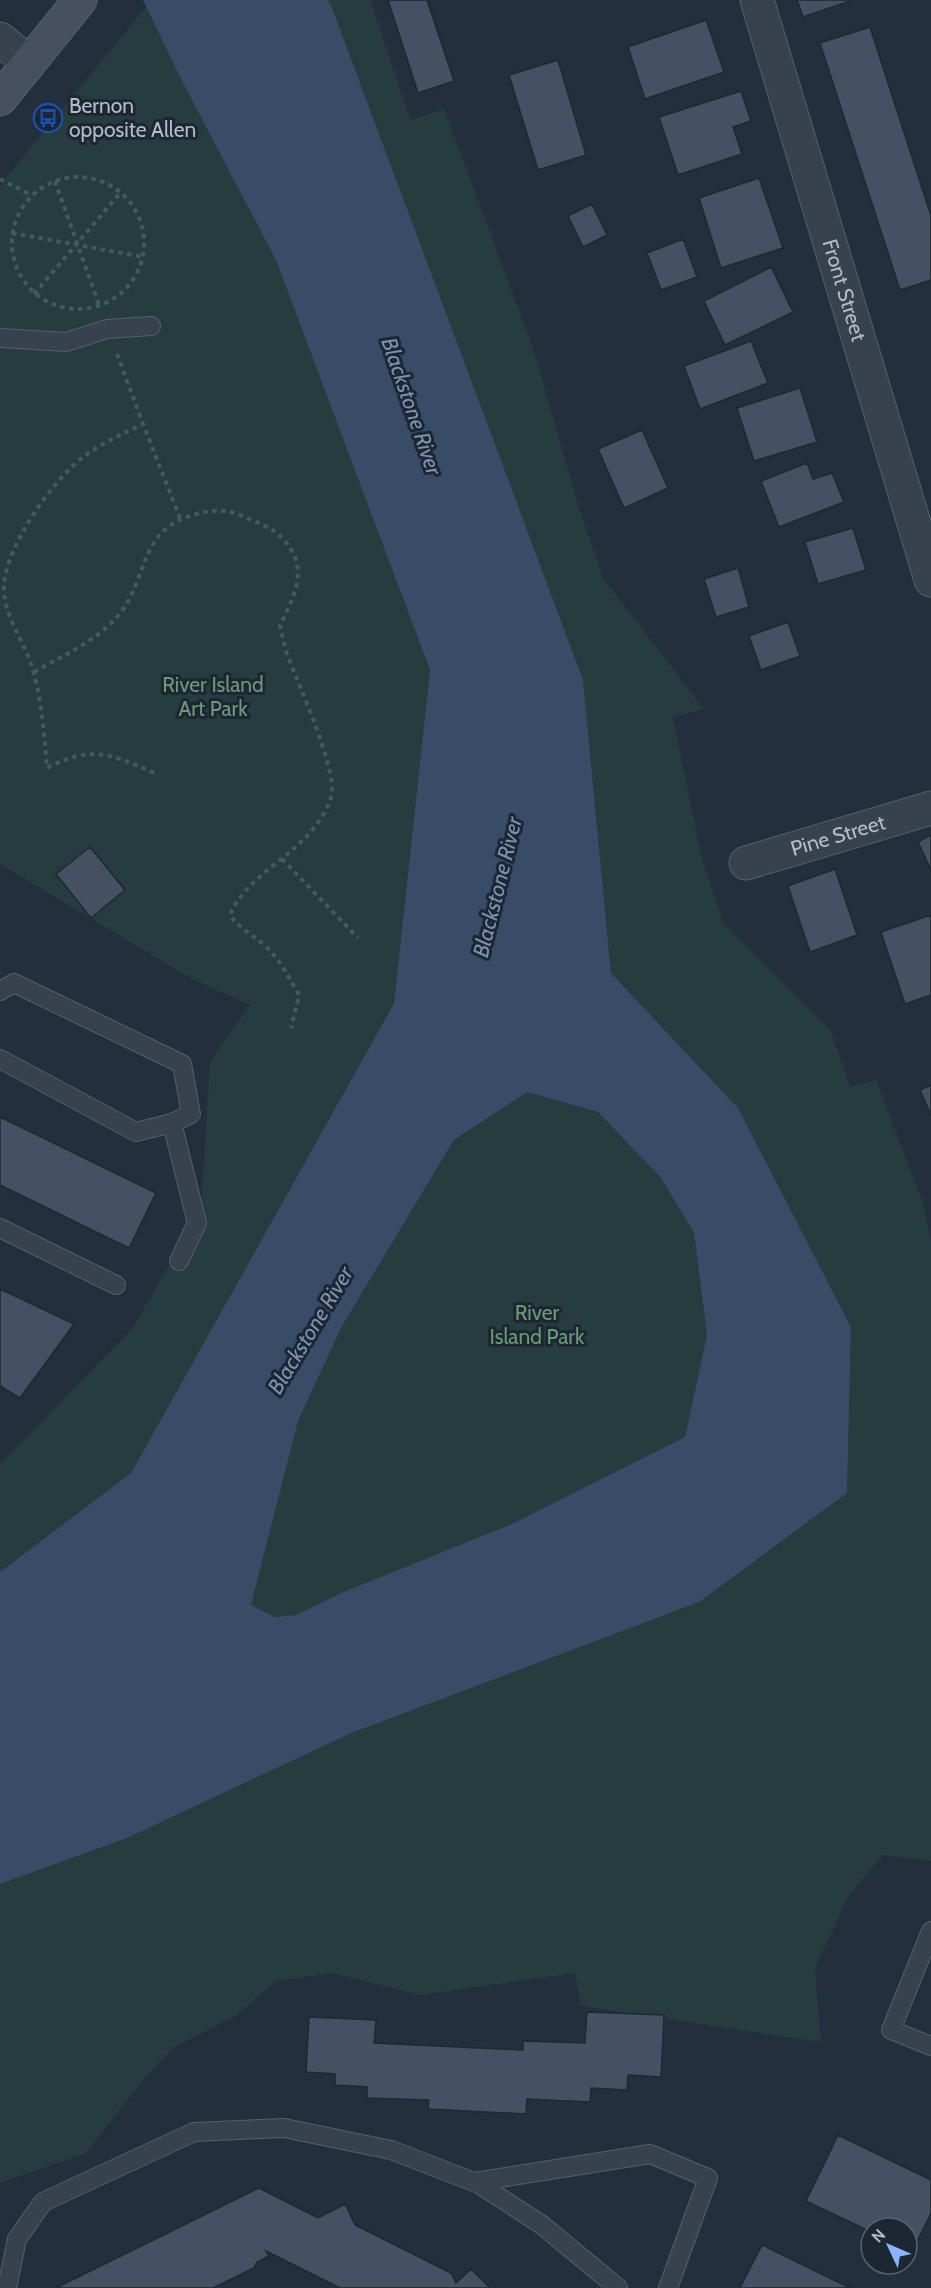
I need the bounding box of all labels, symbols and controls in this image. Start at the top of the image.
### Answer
place label: Bernon opposite Allen [69,93,196,142]
bus stop icon: Bernon opposite Allen [32,102,64,134]
street label: Front Street [817,236,872,344]
water label: Blackstone River [375,334,448,480]
park label: River Island Art Park [162,672,264,721]
street label: Pine Street [788,809,888,861]
water label: Blackstone River [467,813,528,960]
water label: Blackstone River [262,1261,360,1399]
park label: River Island Park [490,1300,585,1349]
north arrow [859,2216,919,2276]
text: N [868,2225,889,2247]

